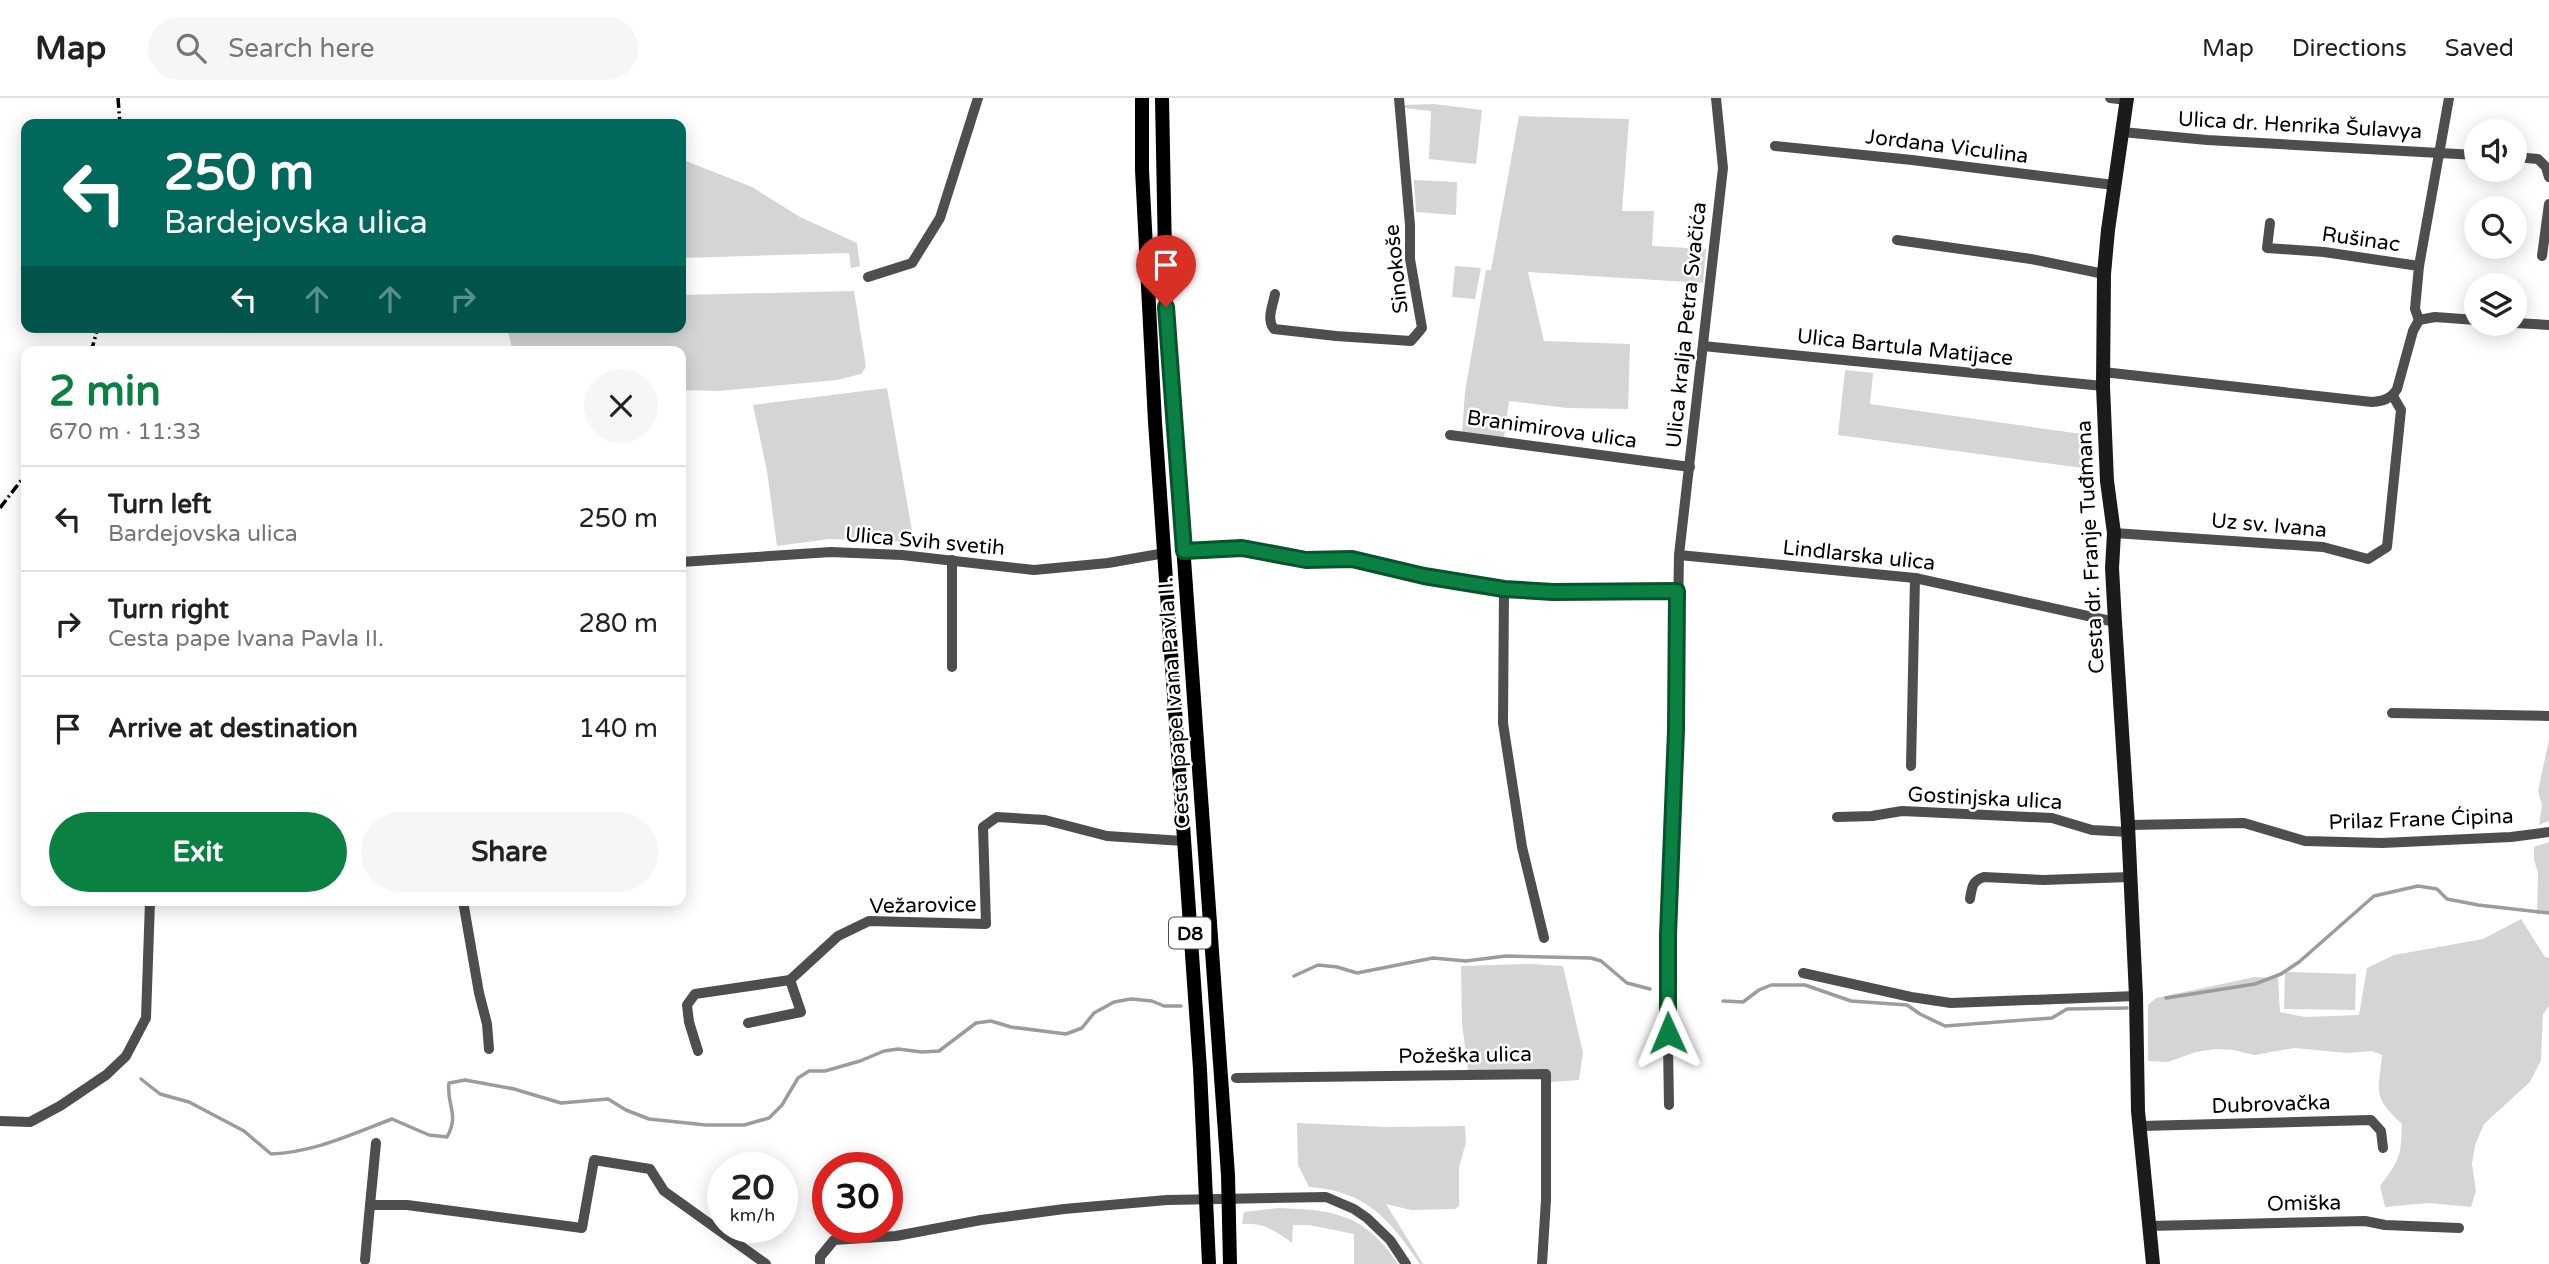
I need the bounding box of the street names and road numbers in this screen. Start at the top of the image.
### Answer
street label: Ulica dr. Henrika Šulavya [2177,107,2423,144]
street label: Jordana Viculina [1864,124,2030,169]
street label: Ulica kralja Petra Svačića [1661,201,1712,449]
street label: Rušinac [2320,222,2402,257]
street label: Sinokoše [1379,223,1414,315]
street label: Ulica Bartula Matijace [1795,324,2015,371]
street label: Branimirova ulica [1465,405,1639,454]
street label: Cesta dr. Franje Tuđmana [2071,420,2110,674]
street label: Uz sv. Ivana [2210,508,2328,543]
street label: Ulica Svih svetih [844,522,1006,561]
street label: Lindlarska ulica [1781,535,1936,576]
street label: Cesta pape Ivana Pavla II. [1153,576,1196,830]
street label: Gostinjska ulica [1907,782,2063,815]
street label: Prilaz Frane Ćipina [2328,804,2514,835]
street label: Vežarovice [869,892,977,919]
road number: D8 [1169,918,1211,948]
street label: Požeška ulica [1398,1042,1532,1069]
street label: Dubrovačka [2211,1090,2331,1119]
street label: Omiška [2267,1190,2341,1217]

